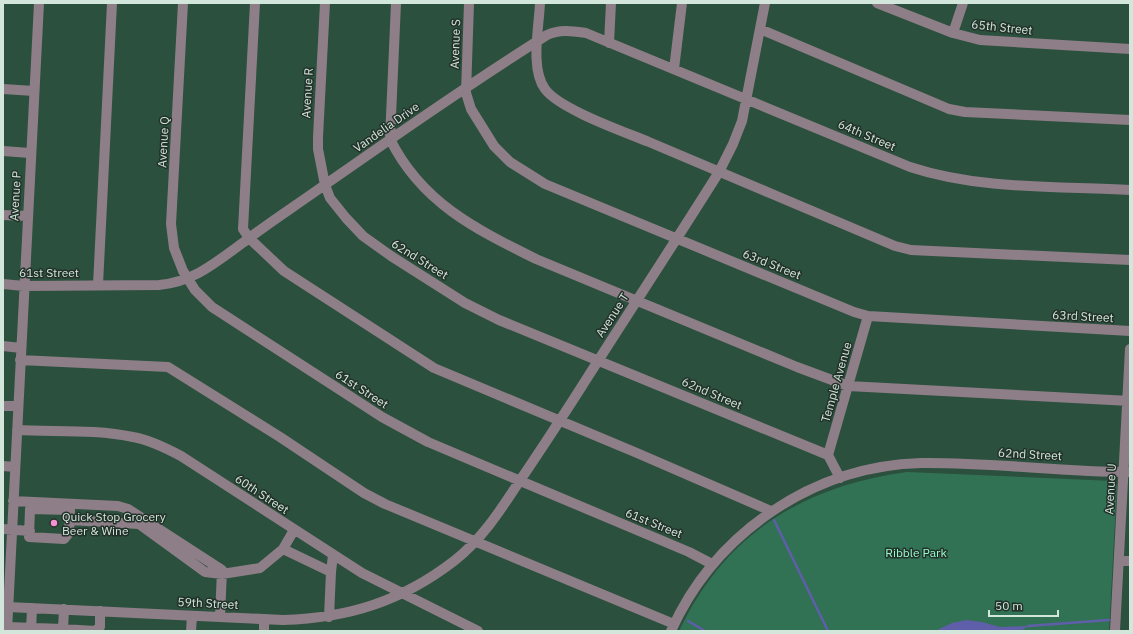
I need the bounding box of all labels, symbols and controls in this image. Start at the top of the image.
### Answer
street label: 65th Street [971,16,1033,38]
street label: Avenue S [447,19,463,69]
street label: Avenue R [298,67,316,119]
street label: Vandelia Drive [350,99,422,155]
street label: Avenue Q [154,116,172,168]
street label: 64th Street [836,116,898,154]
street label: Avenue P [6,171,24,221]
street label: 62nd Street [389,236,451,282]
street label: 63rd Street [741,246,803,282]
street label: 61st Street [19,265,79,280]
street label: Avenue T [592,290,632,340]
street label: 63rd Street [1052,307,1114,325]
street label: Temple Avenue [817,340,855,424]
street label: 61st Street [333,366,391,412]
street label: 62nd Street [680,374,744,412]
street label: 62nd Street [998,445,1062,463]
street label: Avenue U [1101,463,1119,515]
street label: 60th Street [232,471,292,517]
street label: 61st Street [623,505,685,541]
place label: Quick Stop Grocery Beer & Wine [62,509,166,538]
marker: Quick Stop Grocery Beer & Wine [49,518,59,528]
park label: Ribble Park [885,545,947,560]
scale bar [989,592,1058,618]
street label: 59th Street [177,594,239,612]
text: 50 m [995,598,1023,613]

